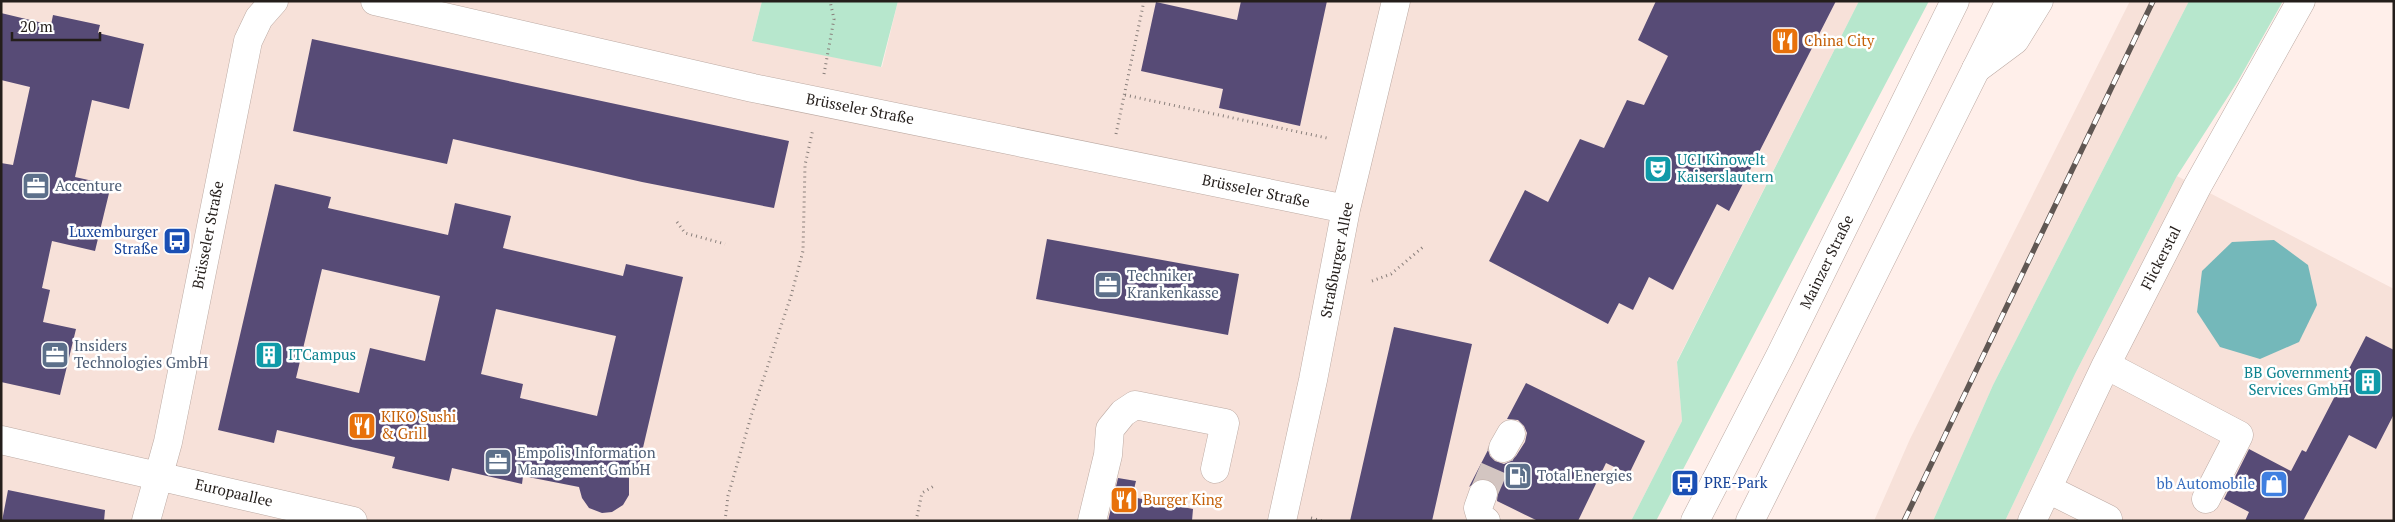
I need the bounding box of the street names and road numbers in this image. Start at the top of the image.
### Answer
street label: Brüsseler Straße [804,88,916,128]
street label: Brüsseler Straße [1200,169,1312,211]
street label: Brüsseler Straße [187,179,227,291]
street label: Straßburger Allee [1315,200,1357,320]
street label: Mainzer Straße [1795,211,1857,312]
street label: Flickerstal [2135,222,2185,293]
street label: Europaallee [193,473,275,511]

